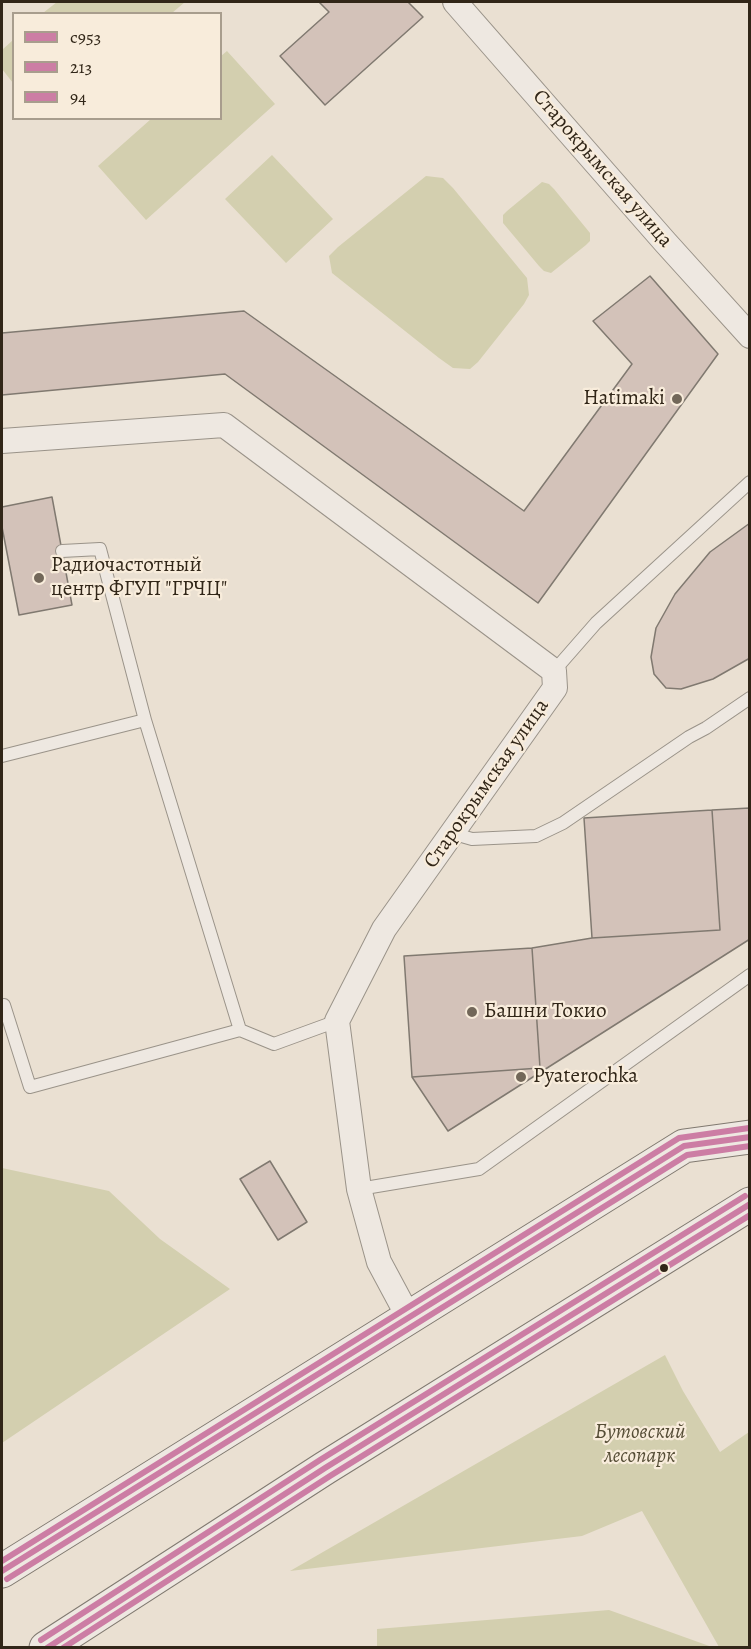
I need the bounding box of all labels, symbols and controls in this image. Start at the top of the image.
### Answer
legend [12,12,222,120]
text: с953 [70,25,101,49]
text: 213 [70,55,92,79]
text: 94 [70,85,86,109]
street label: Старокрымская улица [527,85,677,253]
place label: Hatimaki [583,386,665,412]
marker: Hatimaki [670,392,684,406]
place label: Радиочастотный центр ФГУП "ГРЧЦ" [51,553,227,603]
marker: Радиочастотный центр ФГУП "ГРЧЦ" [32,571,46,585]
street label: Старокрымская улица [419,694,555,874]
place label: Башни Токио [484,999,607,1025]
marker: Башни Токио [465,1005,479,1019]
place label: Pyaterochka [533,1064,638,1090]
marker: Pyaterochka [514,1070,528,1084]
unlabelled marker [658,1262,670,1274]
park label: Бутовский лесопарк [594,1420,686,1470]

